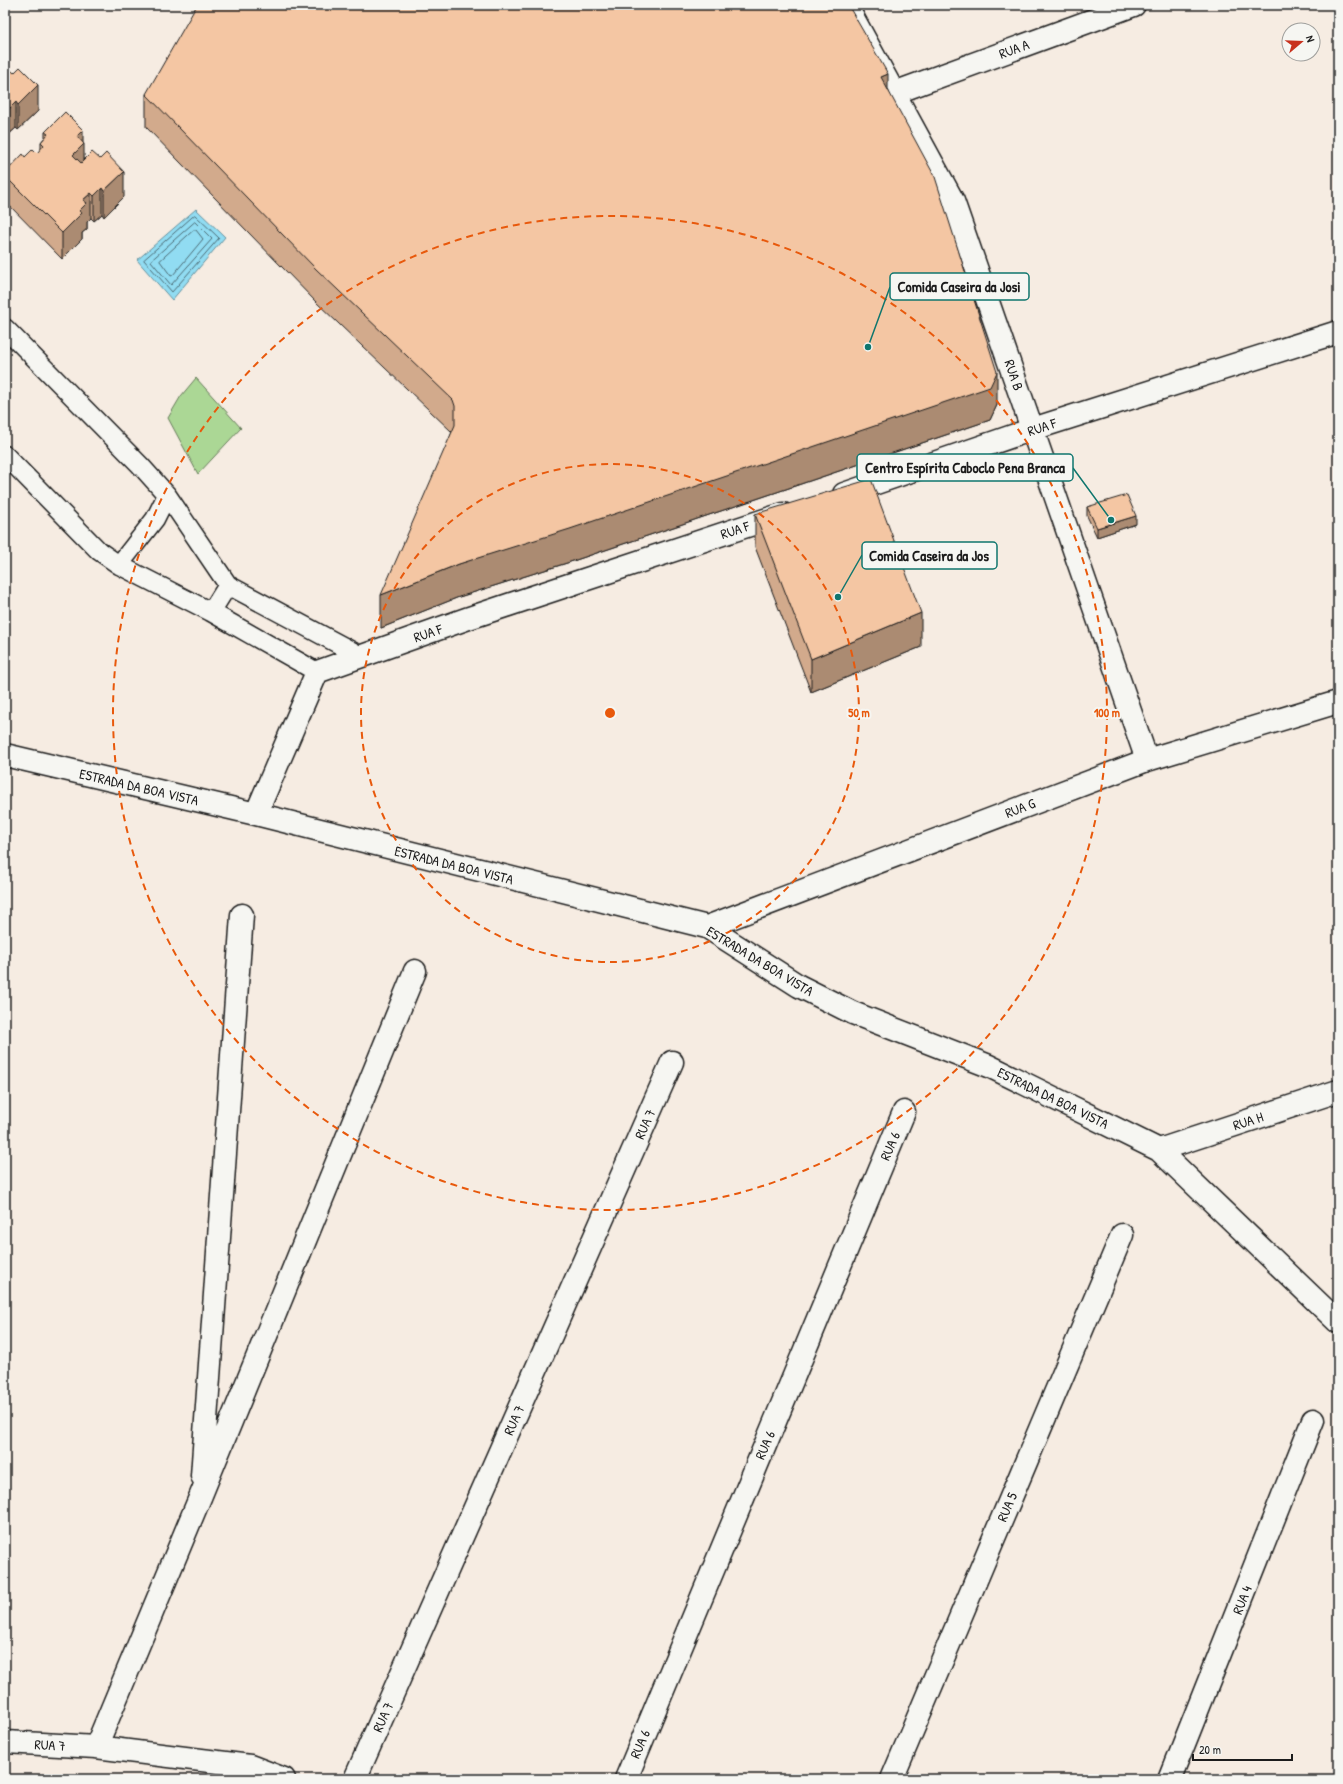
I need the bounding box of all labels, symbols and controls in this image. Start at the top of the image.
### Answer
north arrow [1281,22,1321,62]
street label: RUA A [996,34,1032,63]
text: N [1303,34,1318,44]
callout: Comida Caseira da Josi [890,273,1029,300]
text: Comida Caseira da Josi [897,276,1021,297]
street label: RUA B [1000,357,1029,393]
street label: RUA F [1025,413,1059,440]
callout: Centro Espírita Caboclo Pena Branca [857,454,1073,481]
text: Centro Espírita Caboclo Pena Branca [865,457,1065,479]
street label: RUA F [718,516,752,543]
callout: Comida Caseira da Jos [862,542,997,569]
text: Comida Caseira da Jos [869,545,989,566]
street label: RUA F [411,619,446,646]
text: 50 m [848,704,870,721]
text: 100 m [1094,704,1120,721]
centre of rings [603,706,617,720]
street label: ESTRADA DA BOA VISTA [78,764,201,809]
street label: RUA G [1002,793,1038,822]
street label: ESTRADA DA BOA VISTA [393,841,516,888]
street label: ESTRADA DA BOA VISTA [703,921,817,1000]
street label: ESTRADA DA BOA VISTA [994,1062,1112,1133]
street label: RUA 7 [630,1106,660,1142]
street label: RUA H [1230,1107,1266,1134]
street label: RUA 6 [875,1128,904,1163]
street label: RUA 7 [499,1402,529,1438]
street label: RUA 6 [750,1427,779,1462]
street label: RUA 5 [992,1489,1021,1524]
street label: RUA 4 [1227,1583,1256,1617]
street label: RUA 7 [368,1699,398,1735]
street label: RUA 6 [625,1726,654,1761]
street label: RUA 7 [34,1734,66,1755]
scale bar [1193,1736,1292,1762]
text: 20 m [1199,1741,1221,1758]

